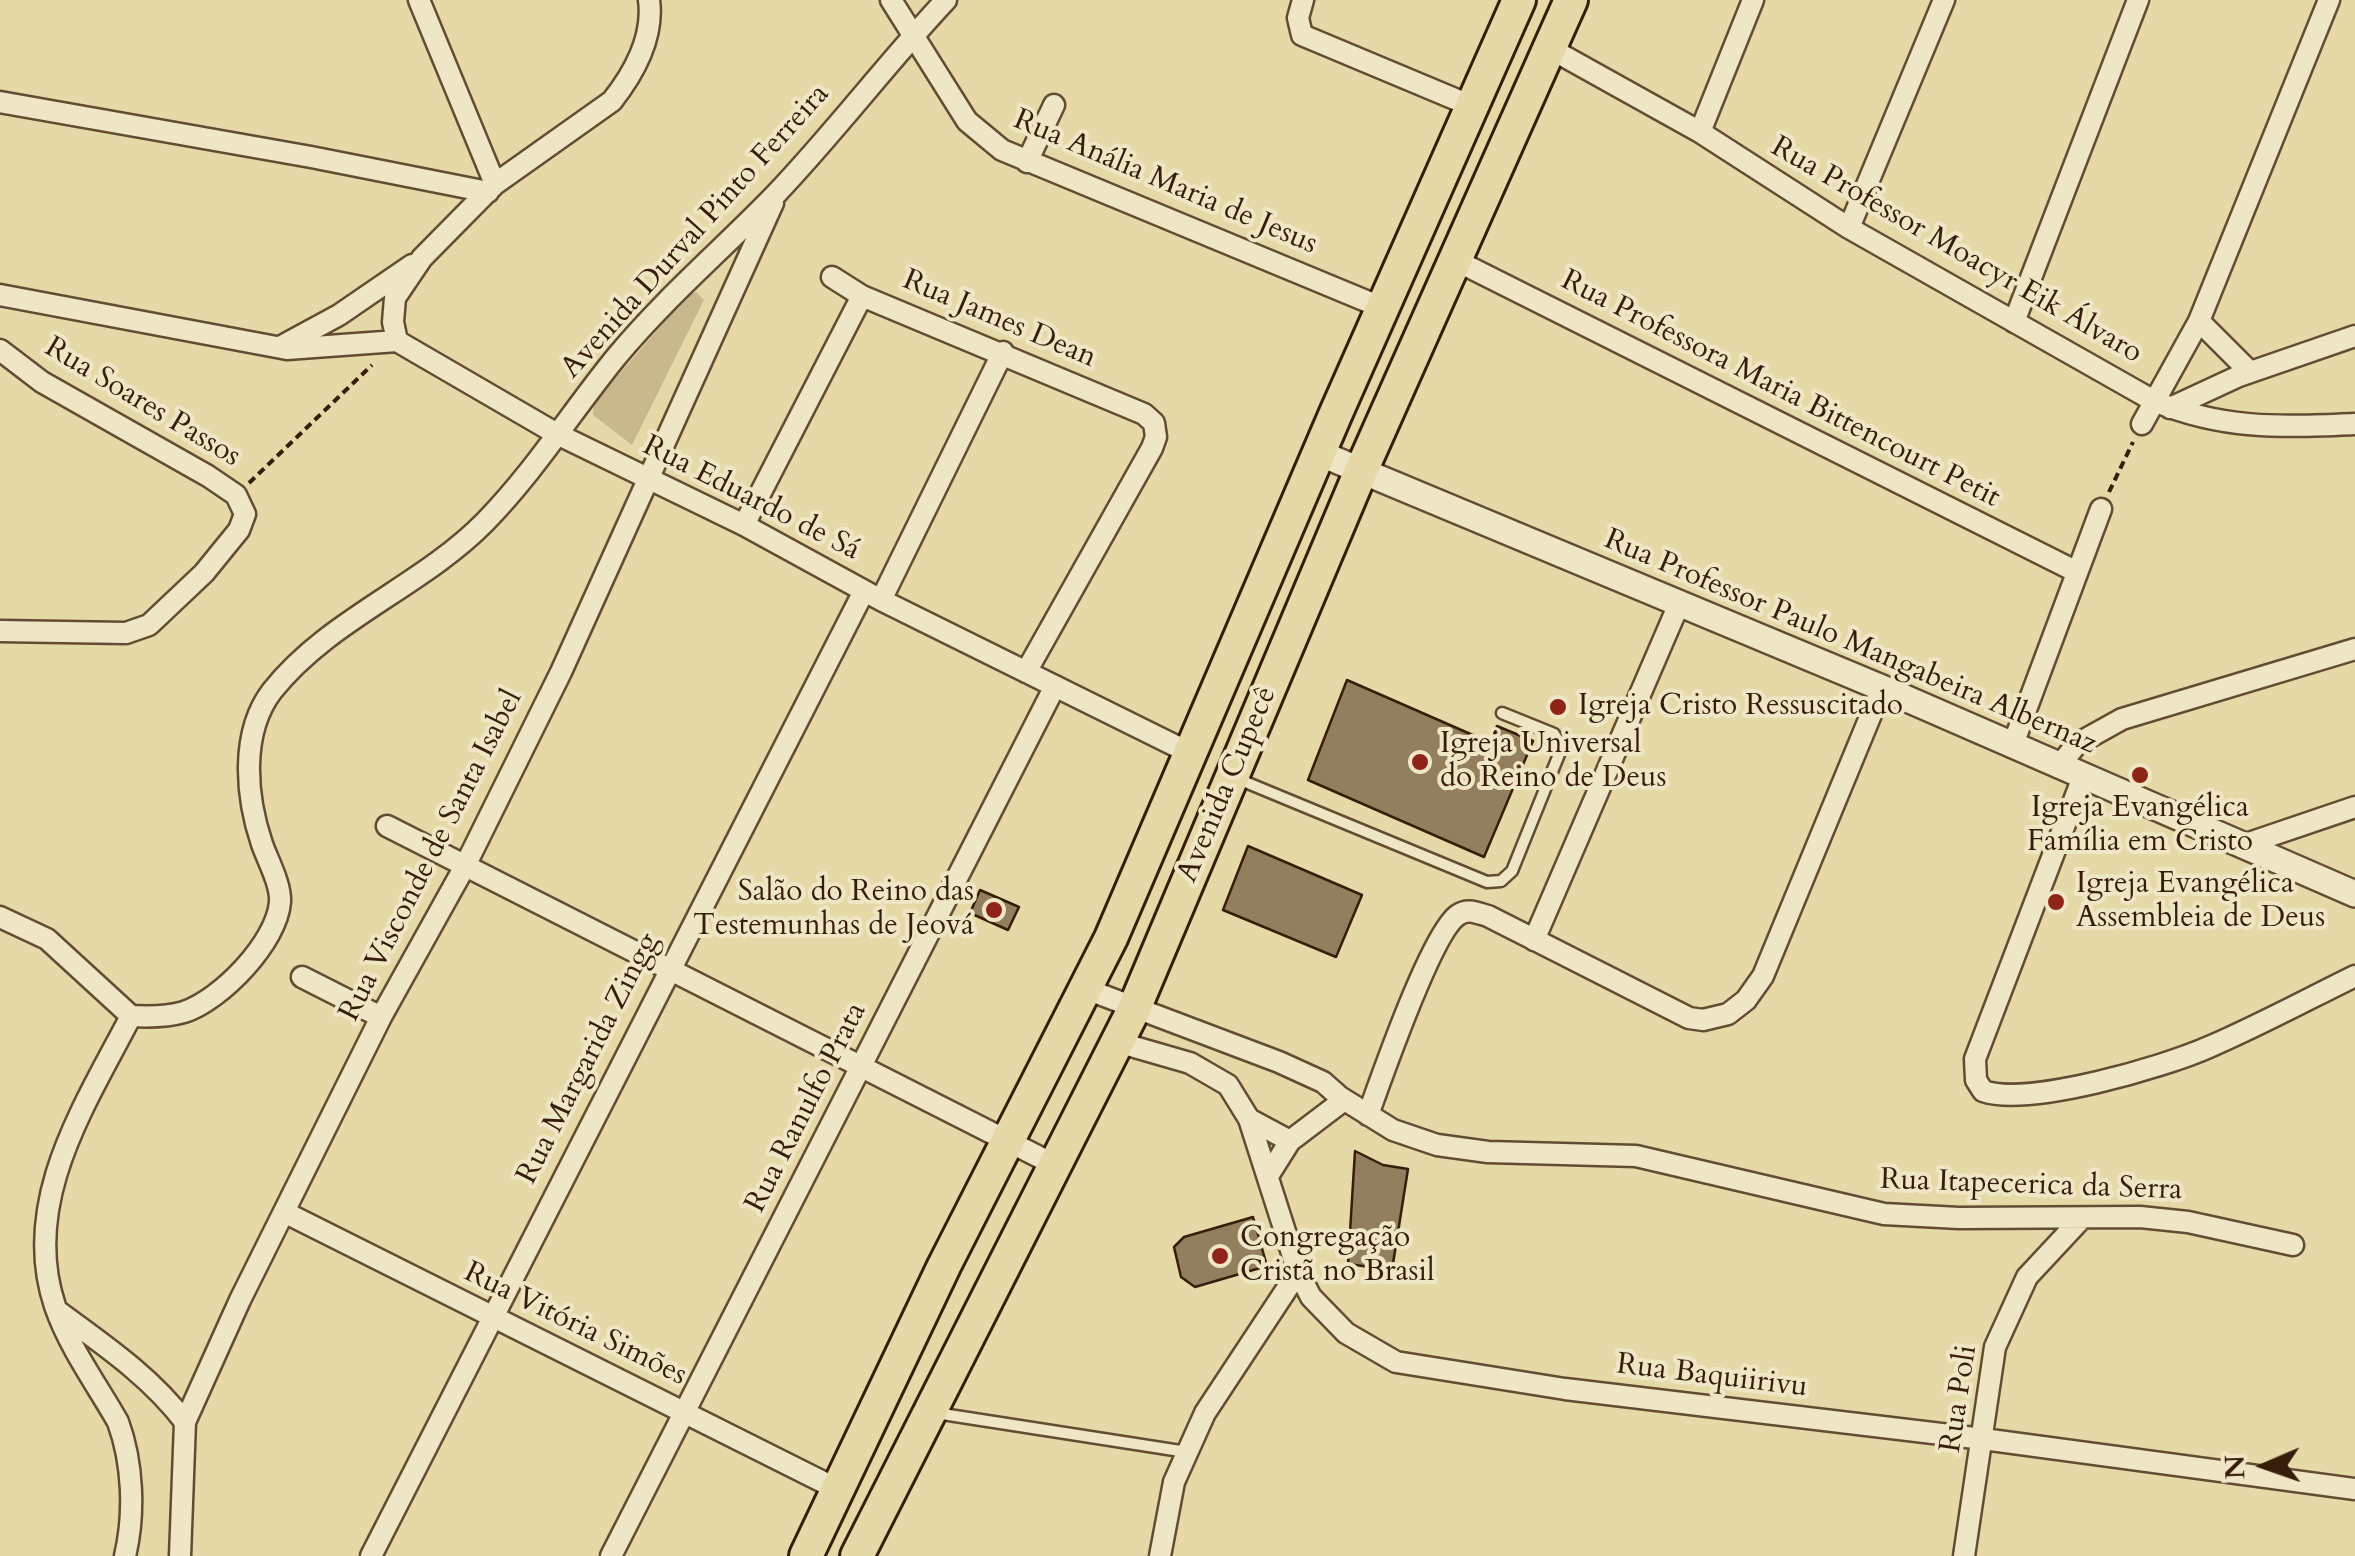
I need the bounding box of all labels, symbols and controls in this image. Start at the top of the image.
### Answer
street label: Avenida Durval Pinto Ferreira [554,77,838,387]
street label: Rua Anália Maria de Jesus [1008,103,1322,263]
street label: Rua Professor Moacyr Eik Álvaro [1764,130,2148,372]
street label: Rua James Dean [897,263,1101,377]
street label: Rua Professora Maria Bittencourt Petit [1554,263,2006,517]
street label: Rua Soares Passos [38,330,246,476]
street label: Rua Eduardo de Sá [636,429,866,569]
street label: Rua Professor Paulo Mangabeira Albernaz [1598,523,2102,763]
street label: Avenida Cupecê [1171,682,1285,888]
street label: Rua Visconde de Santa Isabel [333,684,531,1028]
place label: Igreja Cristo Ressuscitado [1578,689,1903,725]
marker: Igreja Cristo Ressuscitado [1547,696,1569,718]
place label: Igreja Universal do Reino de Deus [1440,727,1667,798]
marker: Igreja Universal do Reino de Deus [1409,751,1431,773]
marker: Igreja Evangélica Família em Cristo [2129,764,2151,786]
place label: Igreja Evangélica Família em Cristo [2027,791,2253,862]
place label: Igreja Evangélica Assembleia de Deus [2076,867,2325,938]
place label: Salão do Reino das Testemunhas de Jeová [693,875,974,946]
marker: Igreja Evangélica Assembleia de Deus [2045,891,2067,913]
marker: Salão do Reino das Testemunhas de Jeová [983,899,1005,921]
street label: Rua Margarida Zingg [510,927,668,1191]
street label: Rua Ranulfo Prata [739,997,875,1219]
street label: Rua Itapecerica da Serra [1879,1163,2183,1209]
place label: Congregação Cristã no Brasil [1240,1221,1435,1292]
marker: Congregação Cristã no Brasil [1209,1245,1231,1267]
street label: Rua Vitória Simões [458,1255,692,1395]
street label: Rua Poli [1934,1343,1986,1455]
street label: Rua Baquiirivu [1615,1347,1809,1407]
north arrow [2215,1416,2315,1516]
text: N [2216,1454,2254,1480]

